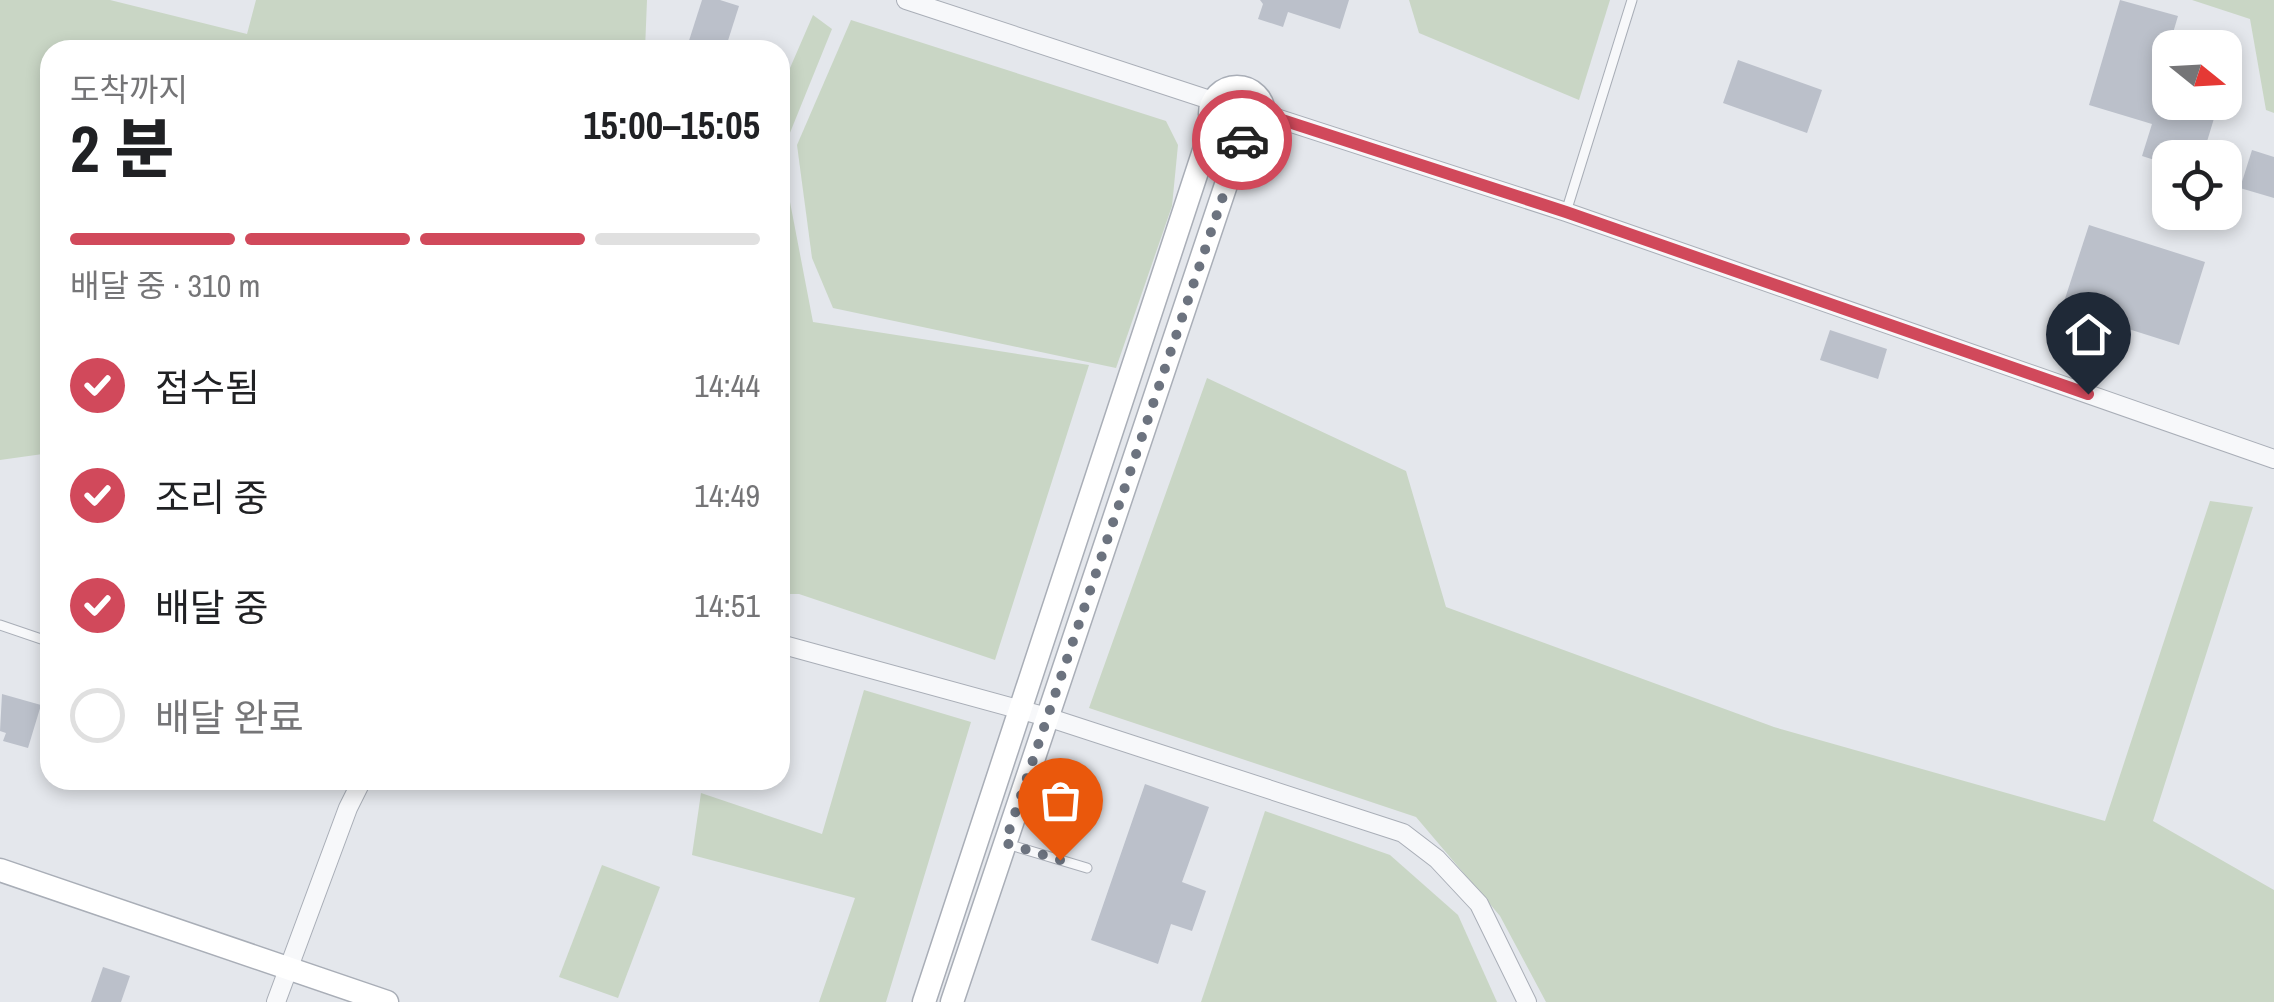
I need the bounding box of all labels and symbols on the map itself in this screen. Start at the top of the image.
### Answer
north arrow [2152,30,2242,120]
courier [1192,90,1292,190]
pin [2046,292,2131,395]
pin [1018,758,1103,861]

